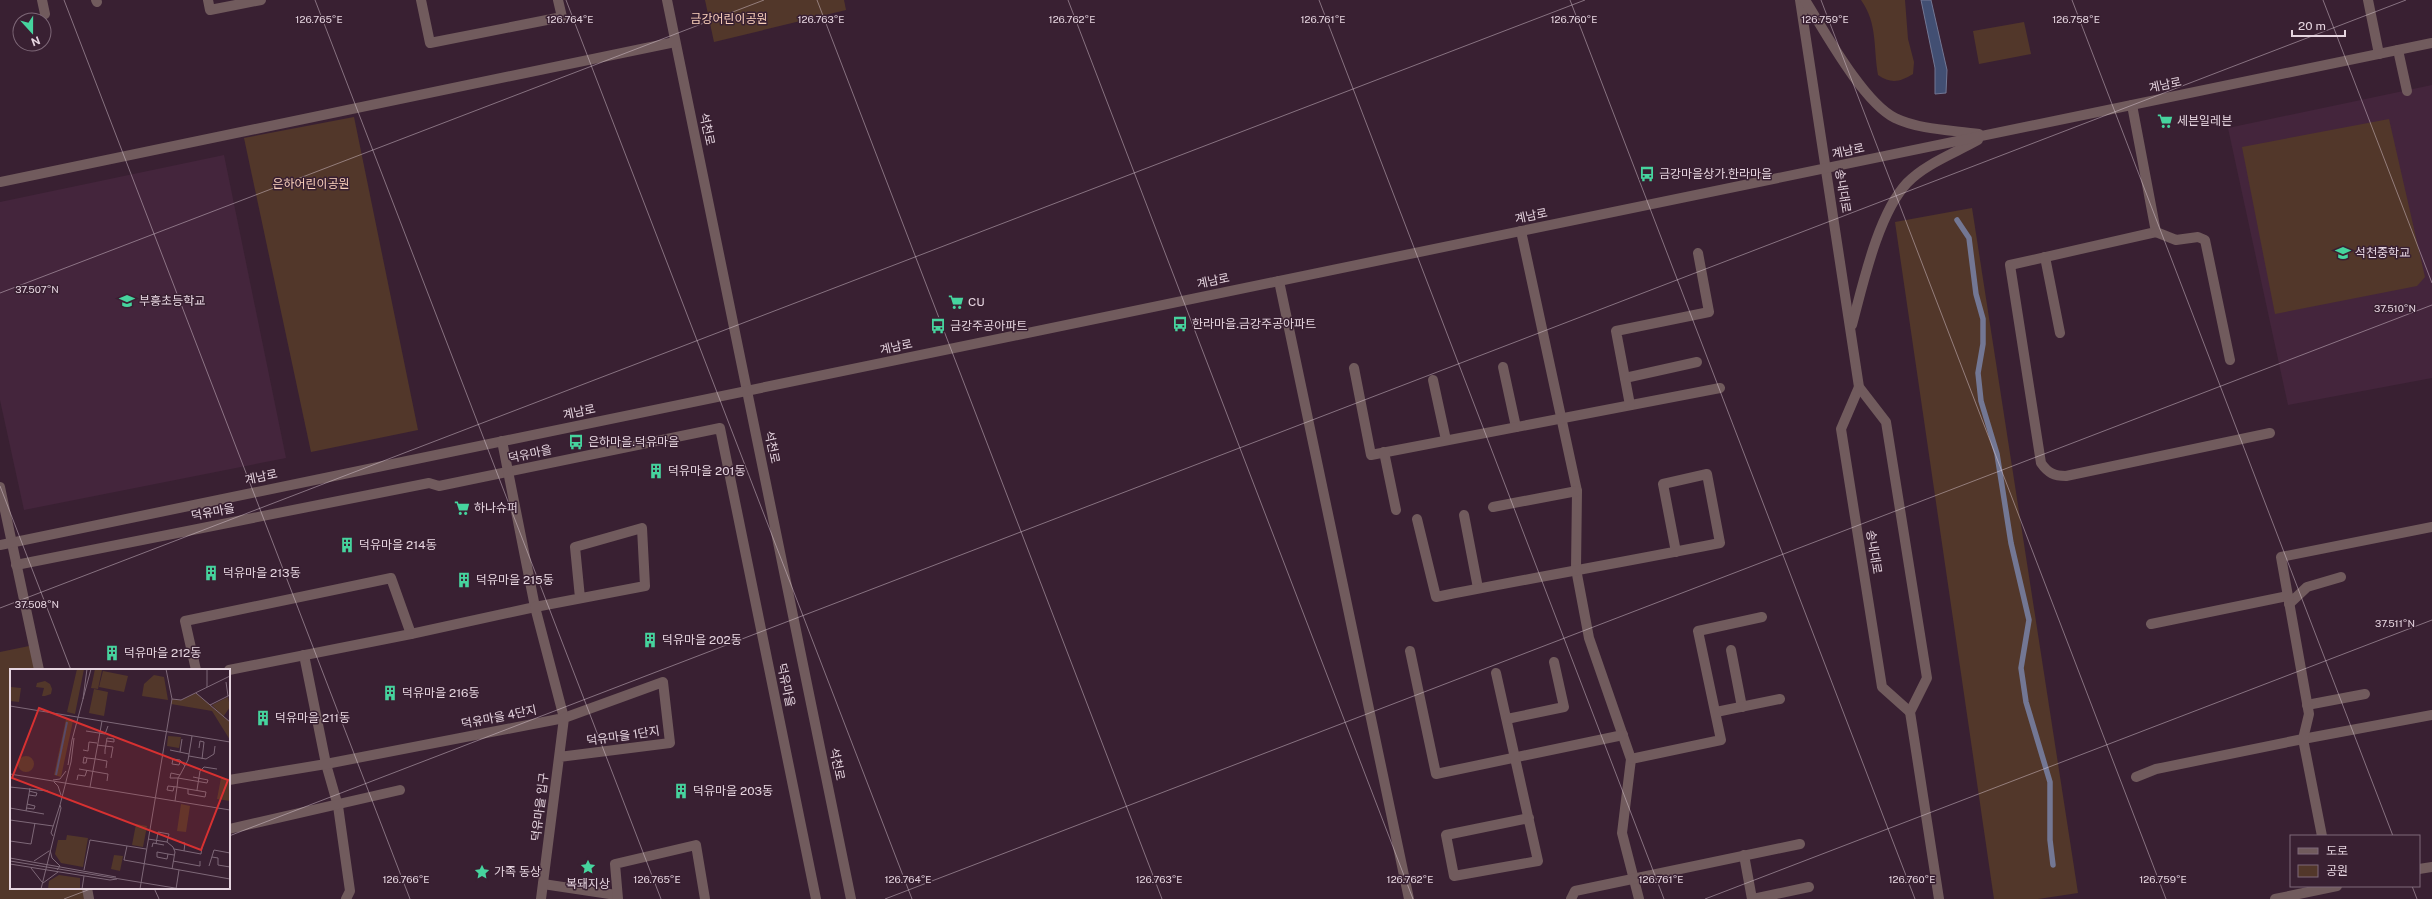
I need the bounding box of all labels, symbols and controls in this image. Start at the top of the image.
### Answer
north arrow [12,12,52,52]
park label: 금강어린이공원 [690,12,768,26]
scale bar [2292,12,2345,38]
text: 126.765°E [295,13,343,25]
text: 126.764°E [546,13,594,25]
text: 126.763°E [797,13,845,25]
text: 126.762°E [1049,13,1095,25]
text: 126.761°E [1301,13,1345,25]
text: 126.760°E [1551,13,1597,25]
text: 126.759°E [1801,13,1849,25]
text: 126.758°E [2052,13,2100,25]
text: 20 m [2298,19,2326,33]
text: N [29,34,42,48]
street label: 계남로 [2147,75,2183,95]
street label: 석천로 [697,111,717,147]
supermarket icon: 세븐일레븐 [2156,112,2174,130]
place label: 세븐일레븐 [2177,114,2232,128]
street label: 계남로 [1830,141,1866,161]
bus stop icon: 금강마을상가.한라마을 [1638,165,1656,183]
place label: 금강마을상가.한라마을 [1659,167,1772,181]
street label: 송내대로 [1833,168,1853,214]
park label: 은하어린이공원 [272,177,350,191]
street label: 계남로 [1513,206,1549,226]
school or university icon: 석천중학교 [2334,244,2352,262]
place label: 석천중학교 [2355,246,2410,260]
street label: 계남로 [1195,271,1231,291]
text: 37.507°N [15,283,59,295]
school or university icon: 부흥초등학교 [118,292,136,310]
supermarket icon: CU [947,293,965,311]
place label: 부흥초등학교 [139,294,205,308]
place label: CU [968,295,985,309]
text: 37.510°N [2374,302,2416,314]
bus stop icon: 한라마을.금강주공아파트 [1171,315,1189,333]
bus stop icon: 금강주공아파트 [929,317,947,335]
place label: 한라마을.금강주공아파트 [1192,317,1316,331]
place label: 금강주공아파트 [950,319,1027,333]
street label: 계남로 [878,337,914,357]
street label: 계남로 [561,402,597,422]
street label: 석천로 [762,429,782,465]
bus stop icon: 은하마을.덕유마을 [567,433,585,451]
place label: 은하마을.덕유마을 [588,435,679,449]
street label: 덕유마을 [507,443,553,465]
building icon: 덕유마을 201동 [647,462,665,480]
place label: 덕유마을 201동 [668,464,746,478]
street label: 계남로 [243,467,279,487]
supermarket icon: 하나슈퍼 [453,499,471,517]
street label: 덕유마을 [190,501,236,523]
place label: 하나슈퍼 [474,501,518,515]
street label: 송내대로 [1864,529,1884,575]
building icon: 덕유마을 214동 [338,536,356,554]
place label: 덕유마을 214동 [359,538,437,552]
building icon: 덕유마을 213동 [202,564,220,582]
place label: 덕유마을 213동 [223,566,301,580]
building icon: 덕유마을 215동 [455,571,473,589]
place label: 덕유마을 215동 [476,573,554,587]
text: 37.508°N [15,598,59,610]
text: 37.511°N [2375,617,2415,629]
building icon: 덕유마을 202동 [641,631,659,649]
place label: 덕유마을 202동 [662,633,742,647]
building icon: 덕유마을 212동 [103,644,121,662]
place label: 덕유마을 212동 [124,646,201,660]
street label: 덕유마을 [775,662,797,708]
inset map [10,669,230,889]
building icon: 덕유마을 216동 [381,684,399,702]
place label: 덕유마을 216동 [402,686,480,700]
street label: 덕유마을 4단지 [460,703,538,731]
building icon: 덕유마을 211동 [254,709,272,727]
place label: 덕유마을 211동 [275,711,350,725]
street label: 덕유마을 1단지 [585,724,661,748]
street label: 석천로 [827,746,847,782]
street label: 덕유마을 입구 [529,772,551,842]
building icon: 덕유마을 203동 [672,782,690,800]
place label: 덕유마을 203동 [693,784,773,798]
legend [2290,835,2420,887]
text: 도로 [2326,844,2348,858]
place icon: 복돼지상 [579,858,597,876]
place icon: 가족 동상 [473,863,491,881]
text: 공원 [2326,864,2348,878]
place label: 가족 동상 [494,865,541,879]
text: 126.766°E [382,873,430,885]
text: 126.765°E [633,873,681,885]
text: 126.764°E [884,873,932,885]
text: 126.763°E [1135,873,1183,885]
text: 126.762°E [1387,873,1433,885]
text: 126.761°E [1639,873,1683,885]
text: 126.760°E [1889,873,1935,885]
text: 126.759°E [2139,873,2187,885]
place label: 복돼지상 [566,877,610,891]

